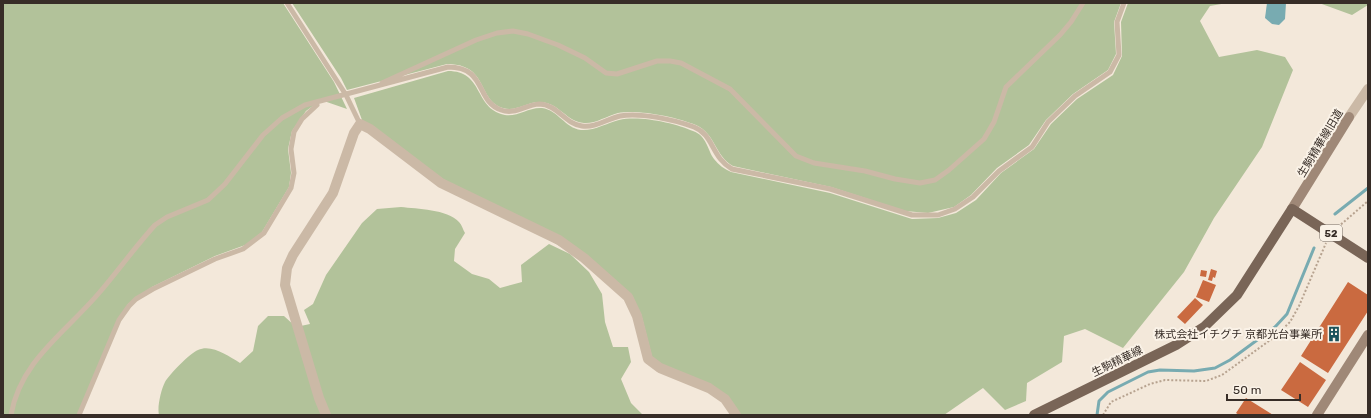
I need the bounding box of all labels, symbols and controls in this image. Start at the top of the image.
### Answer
street label: 生駒精華線旧道 [1295,107,1346,180]
road number: 52 [1320,225,1342,241]
building icon: 株式会社イチグチ 京都光台事業所 [1325,325,1343,343]
place label: 株式会社イチグチ 京都光台事業所 [1154,328,1323,341]
street label: 生駒精華線 [1090,344,1145,379]
scale bar [1227,376,1300,402]
text: 50 m [1233,383,1261,397]

